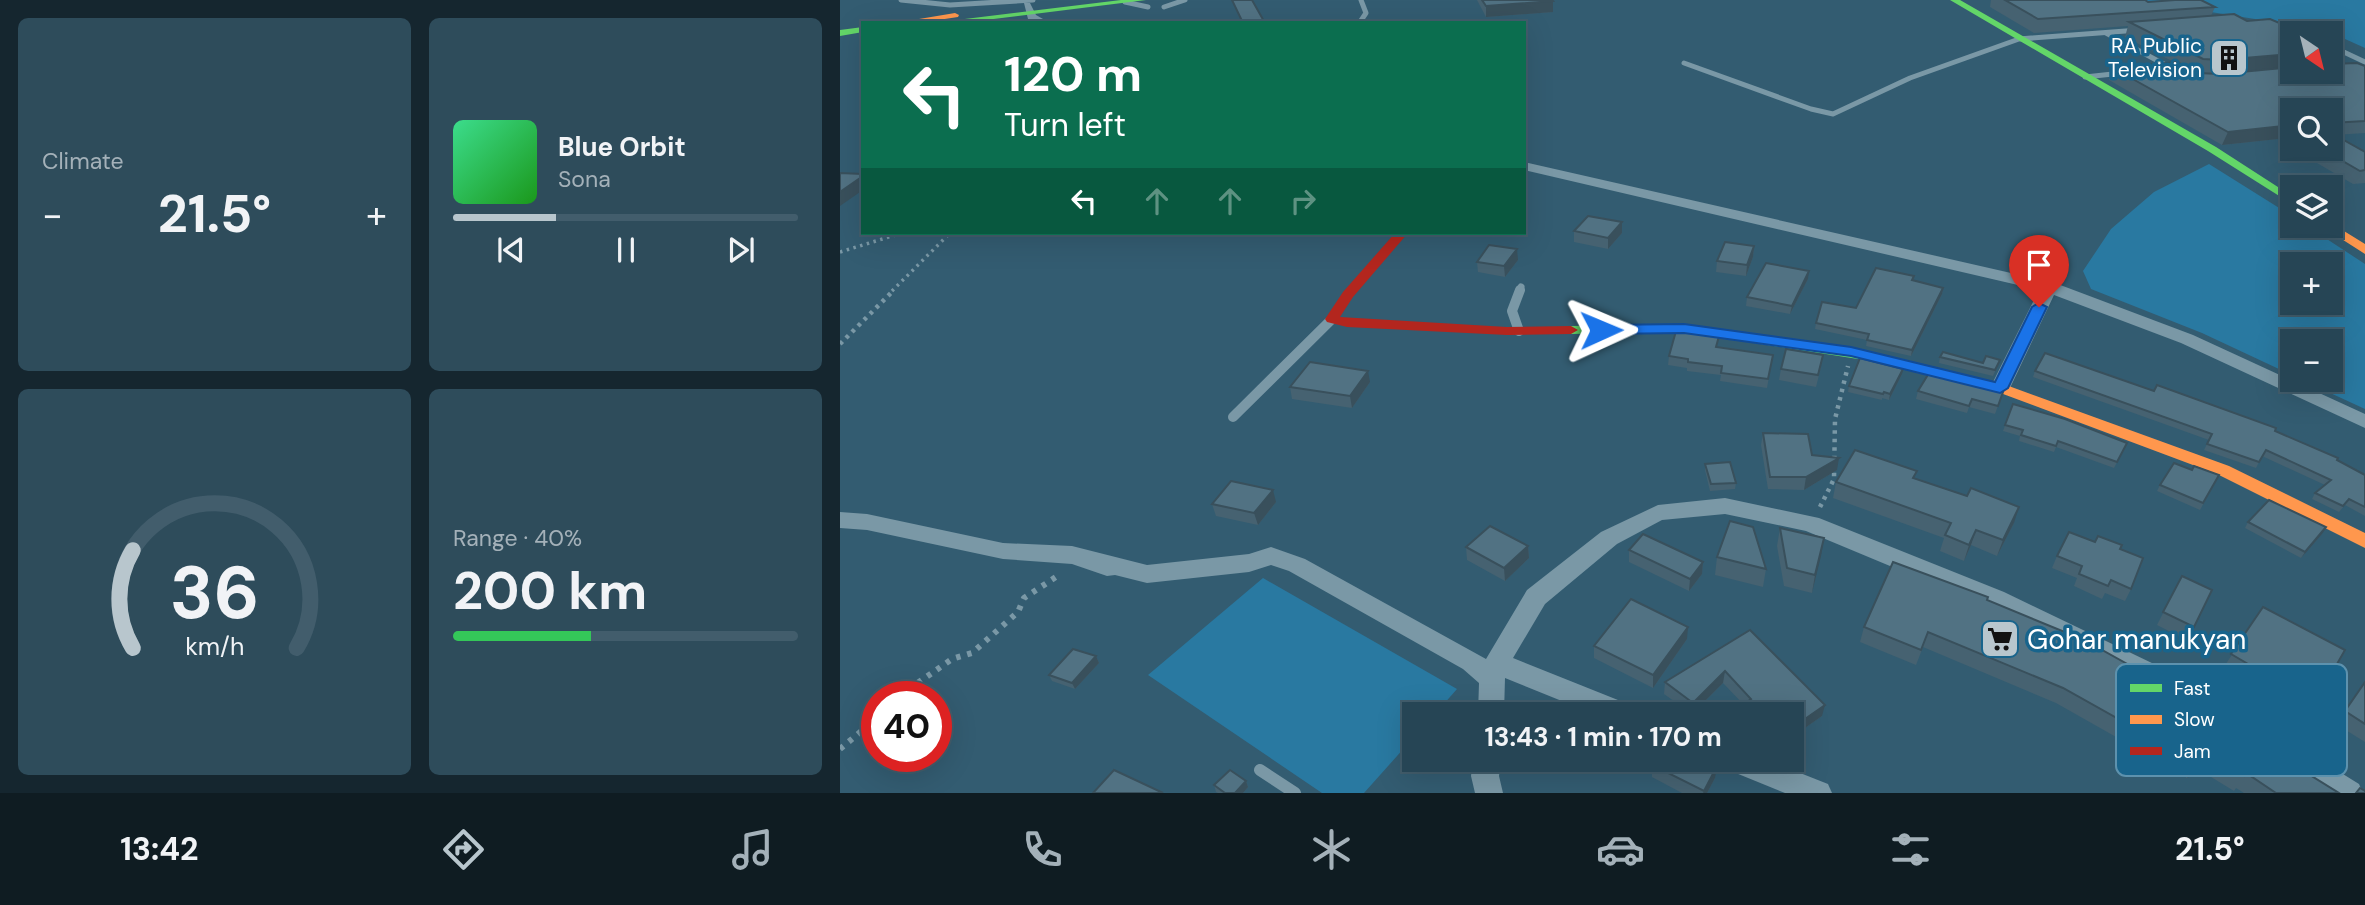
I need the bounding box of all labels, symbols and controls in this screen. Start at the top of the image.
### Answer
north arrow [2280,21,2343,84]
map controls [2280,21,2343,392]
place label: RA Public Television [2108,32,2202,84]
building icon: RA Public Television [2208,37,2250,79]
text: 120 m [1004,42,1142,106]
icon: left [889,49,980,140]
button: search [2280,98,2343,161]
text: Turn left [1004,104,1126,146]
text: Blue Orbit [558,130,686,164]
text: Climate [42,146,124,176]
text: Sona [558,164,611,194]
button: layers [2280,175,2343,238]
text: 21.5° [158,180,271,248]
icon: left [1065,182,1103,220]
icon: ahead [1138,182,1176,220]
icon: ahead [1211,182,1249,220]
icon: right [1284,182,1322,220]
text: − [42,190,63,240]
text: + [366,190,387,240]
icon: previous [492,231,530,269]
icon: pause [607,231,645,269]
icon: next [722,231,760,269]
pin [2009,235,2069,307]
icon: arrive [2020,246,2058,284]
button: + [2280,252,2343,315]
position arrow [1564,293,1638,367]
button: − [2280,329,2343,392]
text: Range · 40% [453,523,582,553]
text: 36 [169,546,260,641]
text: 200 km [453,557,647,625]
supermarket icon: Gohar manukyan [1979,618,2021,660]
place label: Gohar manukyan [2027,621,2246,658]
text: km/h [185,630,244,663]
legend [2116,664,2347,776]
text: Fast [2174,676,2210,701]
speed limit sign: 40 [861,681,952,772]
text: Slow [2174,707,2215,732]
text: 13:43 · 1 min · 170 m [1484,720,1722,754]
text: Jam [2174,739,2211,764]
icon: directions [439,825,488,874]
icon: music [728,825,777,874]
icon: phone [1018,825,1067,874]
icon: climate [1307,825,1356,874]
icon: car [1596,825,1645,874]
icon: filters [1886,825,1935,874]
text: 13:42 [120,828,199,870]
text: 21.5° [2175,828,2245,870]

